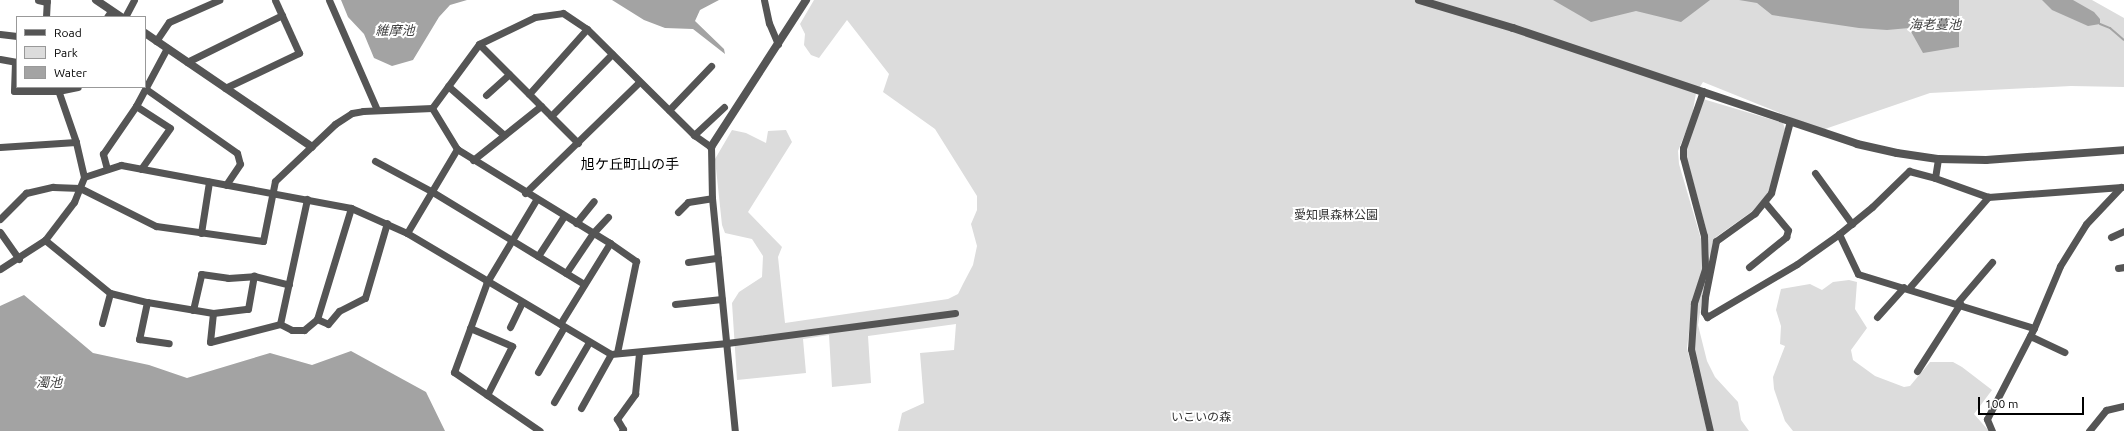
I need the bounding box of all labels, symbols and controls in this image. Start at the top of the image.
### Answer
legend [16,16,146,88]
water label: 海老蔓池 [1909,16,1961,32]
water label: 維摩池 [376,22,414,38]
text: Road [54,26,82,39]
text: Park [54,46,78,59]
text: Water [54,66,87,79]
district label: 旭ケ丘町山の手 [581,156,679,172]
park label: 愛知県森林公園 [1294,208,1378,222]
water label: 濁池 [36,374,62,390]
scale bar [1980,389,2086,415]
text: 100 m [1985,397,2018,410]
park label: いこいの森 [1171,410,1231,424]

